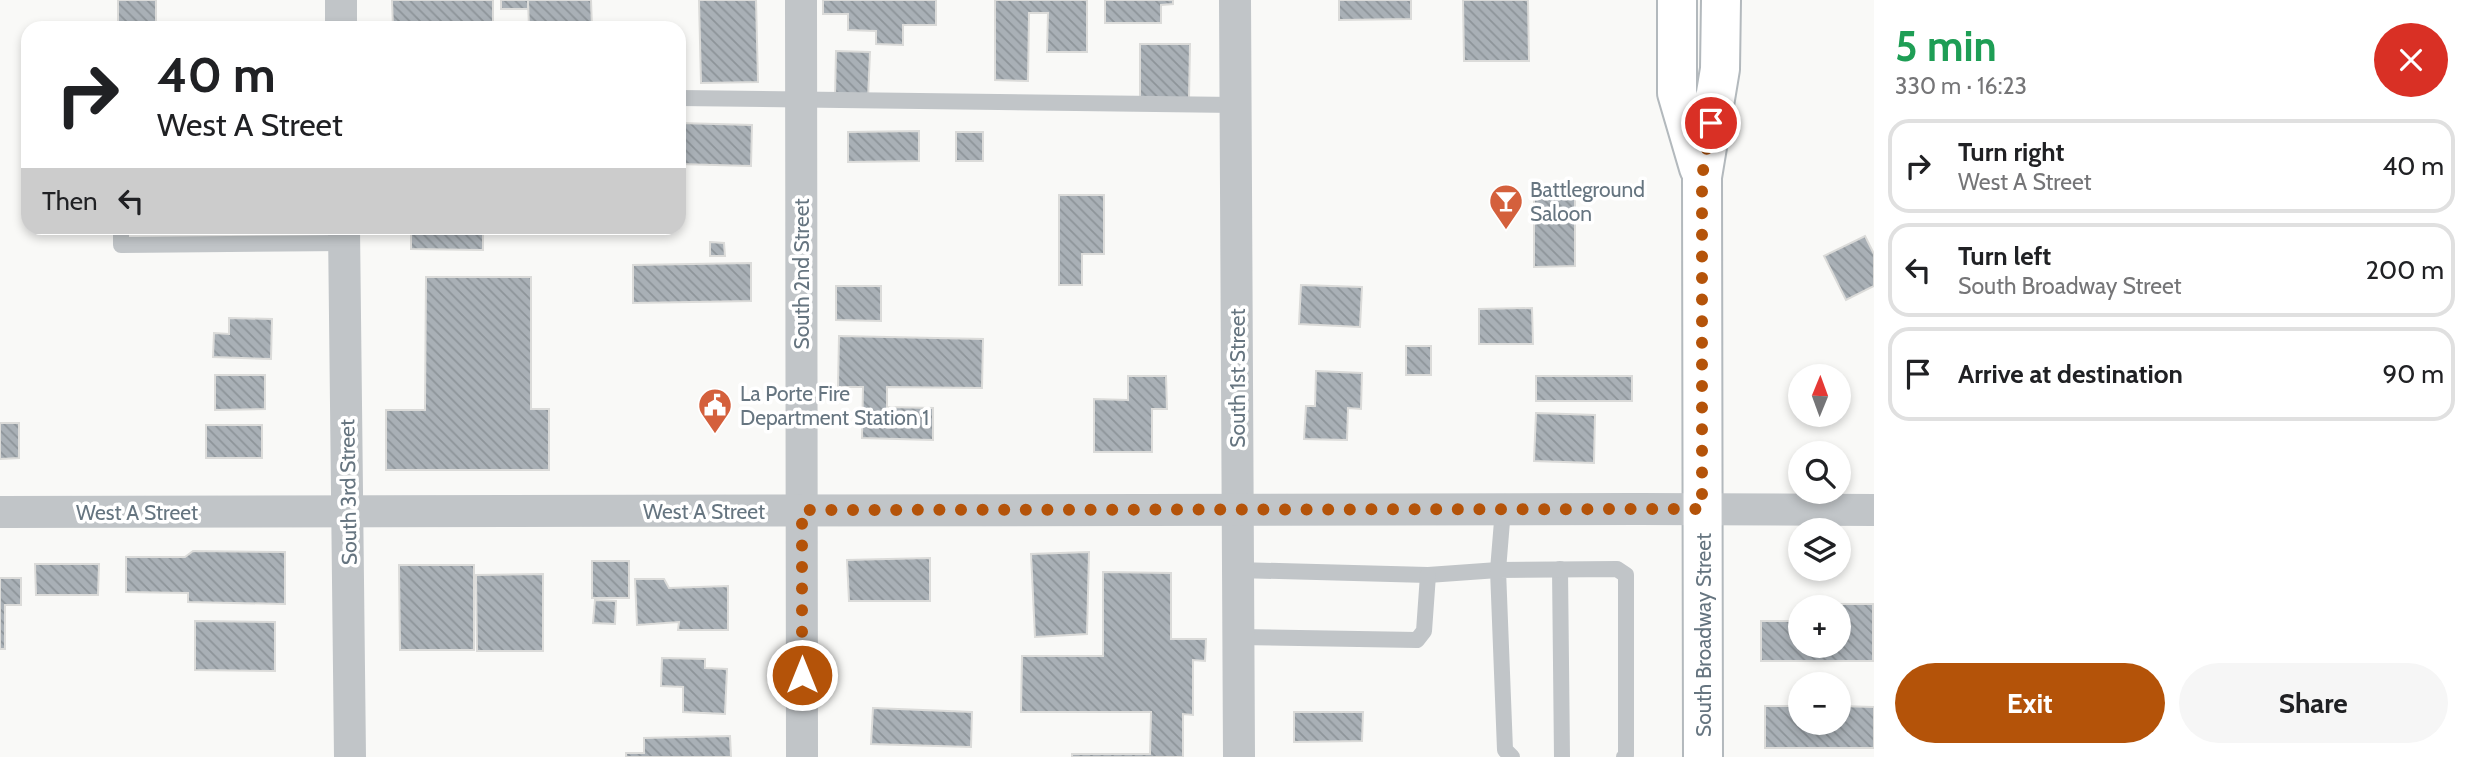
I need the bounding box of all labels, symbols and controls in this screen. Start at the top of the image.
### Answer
text: 5 min [1895,20,1997,72]
button: close [2374,23,2448,97]
text: 40 m [157,45,276,104]
icon: right [42,49,133,140]
text: 330 m · 16:23 [1895,72,2027,100]
pin [1681,93,1741,153]
icon: arrive [1692,104,1730,142]
text: West A Street [157,105,343,144]
text: Turn right [1958,136,2064,168]
icon: right [1899,147,1937,185]
text: 40 m [2382,150,2444,182]
text: West A Street [1958,168,2092,196]
place label: Battleground Saloon [1530,177,1645,226]
icon: left [112,182,150,220]
bar icon: Battleground Saloon [1487,182,1525,231]
text: Then [42,185,98,217]
street label: South 2nd Street [789,198,814,350]
text: Turn left [1958,240,2051,272]
icon: left [1899,251,1937,289]
text: 200 m [2365,254,2444,286]
text: South Broadway Street [1958,272,2182,300]
street label: South 1st Street [1225,308,1250,448]
icon: arrive [1899,355,1937,393]
text: Arrive at destination [1958,358,2183,390]
text: 90 m [2382,358,2444,390]
north arrow [1788,364,1852,427]
map controls [1788,364,1851,735]
place label: La Porte Fire Department Station 1 [740,381,929,430]
public building icon: La Porte Fire Department Station 1 [696,386,734,435]
street label: South 3rd Street [334,419,362,565]
button: search [1788,441,1851,504]
street label: West A Street [643,499,765,524]
street label: West A Street [76,500,198,525]
button: layers [1788,518,1851,581]
street label: South Broadway Street [1691,533,1716,737]
button: + [1788,595,1851,658]
position arrow [765,638,839,712]
button: Exit [1895,663,2165,743]
button: Share [2179,663,2448,743]
button: − [1788,672,1851,735]

